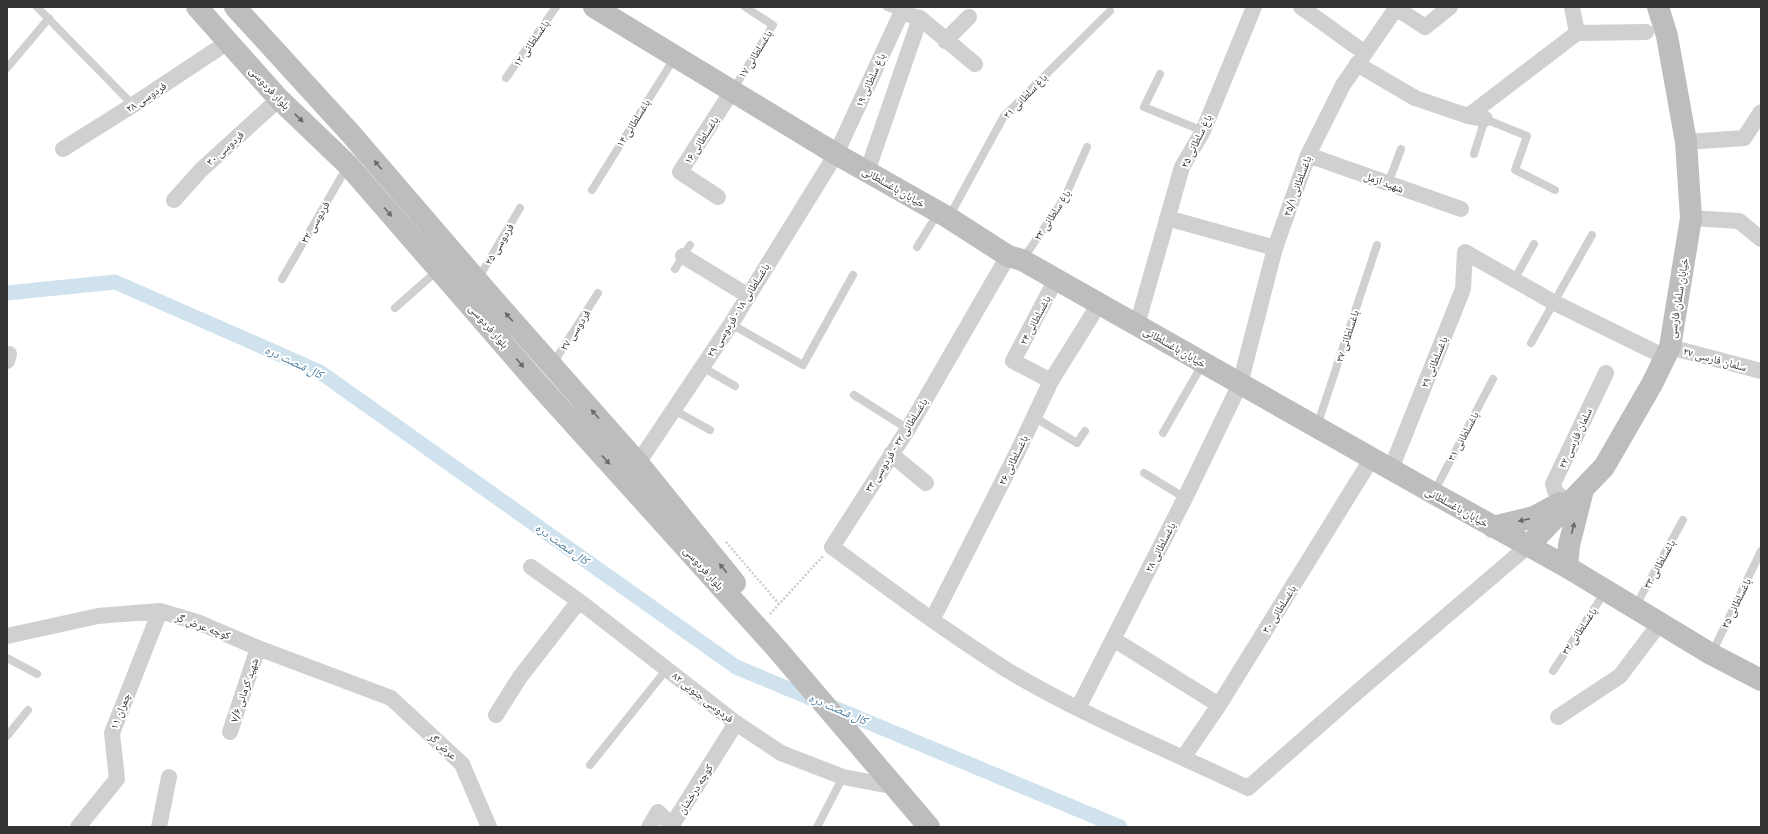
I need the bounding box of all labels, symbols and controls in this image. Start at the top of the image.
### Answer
street label: باغسلطانی ۱۲ [511,17,552,69]
street label: باغسلطانی ۱۷ [736,28,775,81]
street label: باغ سلطانی ۱۹ [853,51,888,109]
street label: بلوار فردوسی [247,64,293,112]
street label: باغ سلطانی ۲۱ [1001,71,1050,122]
street label: فردوسی ۲۸ [123,79,169,115]
street label: باغسلطانی ۱۴ [614,97,653,150]
street label: باغ سلطانی ۲۵ [1178,112,1215,170]
one-way arrow [294,113,304,123]
street label: باغسلطانی ۱۶ [681,114,722,166]
street label: فردوسی ۳۰ [204,128,247,169]
street label: باغسلطانی ۲۵/۱ [1281,154,1314,218]
one-way arrow [374,160,383,170]
street label: خیابان باغسلطانی [860,164,927,211]
street label: شهید ازمل [1362,169,1406,196]
street label: باغ سلطانی ۲۳ [1031,188,1074,243]
street label: فردوسی ۳۲ [298,199,333,245]
one-way arrow [384,207,393,218]
street label: فردوسی ۲۵ [482,221,517,267]
street label: خیابان سلمان فارسی [1666,257,1691,339]
street label: باغسلطانی ۱۸ - فردوسی ۲۹ [704,261,773,360]
street label: باغسلطانی ۲۴ [1017,293,1054,347]
street label: بلوار فردوسی [466,302,511,351]
street label: فردوسی ۲۷ [557,307,594,353]
street label: باغسلطانی ۲۷ [1333,308,1362,364]
one-way arrow [504,312,513,322]
street label: خیابان باغسلطانی [1141,324,1208,371]
street label: باغسلطانی ۲۹ [1418,335,1451,390]
water label: کال شصت دره [262,342,327,383]
street label: سلمان فارسی ۲۷ [1682,345,1748,374]
one-way arrow [515,358,525,368]
street label: باغسلطانی ۲۲ - فردوسی ۳۳ [862,396,931,495]
street label: سلمان فارسی ۲۲ [1556,406,1595,470]
one-way arrow [590,409,599,420]
street label: باغسلطانی ۳۱ [1445,409,1482,463]
street label: باغسلطانی ۲۶ [996,433,1031,487]
one-way arrow [602,455,611,465]
street label: خیابان باغسلطانی [1423,485,1491,530]
one-way arrow [1518,517,1530,523]
water label: کال شصت دره [532,520,593,570]
street label: باغسلطانی ۲۸ [1142,520,1179,574]
one-way arrow [1570,522,1576,534]
street label: باغسلطانی ۳۳ [1641,537,1678,591]
street label: بلوار فردوسی [681,544,726,593]
one-way arrow [719,562,728,573]
street label: باغسلطانی ۳۵ [1719,576,1754,630]
street label: باغسلطانی ۳۰ [1260,583,1299,636]
street label: باغسلطانی ۳۲ [1559,605,1600,657]
street label: کوچه عرض گر [173,610,233,643]
street label: شهید کرمانی ۷/۶ [227,656,262,724]
street label: فردوسی جنوبی ۸۲ [669,669,736,726]
water label: کال شصت دره [806,690,871,729]
street label: چمران ۱۱ [108,691,133,731]
street label: عرض گر [425,730,460,763]
street label: کوچه درخشان [675,761,716,817]

